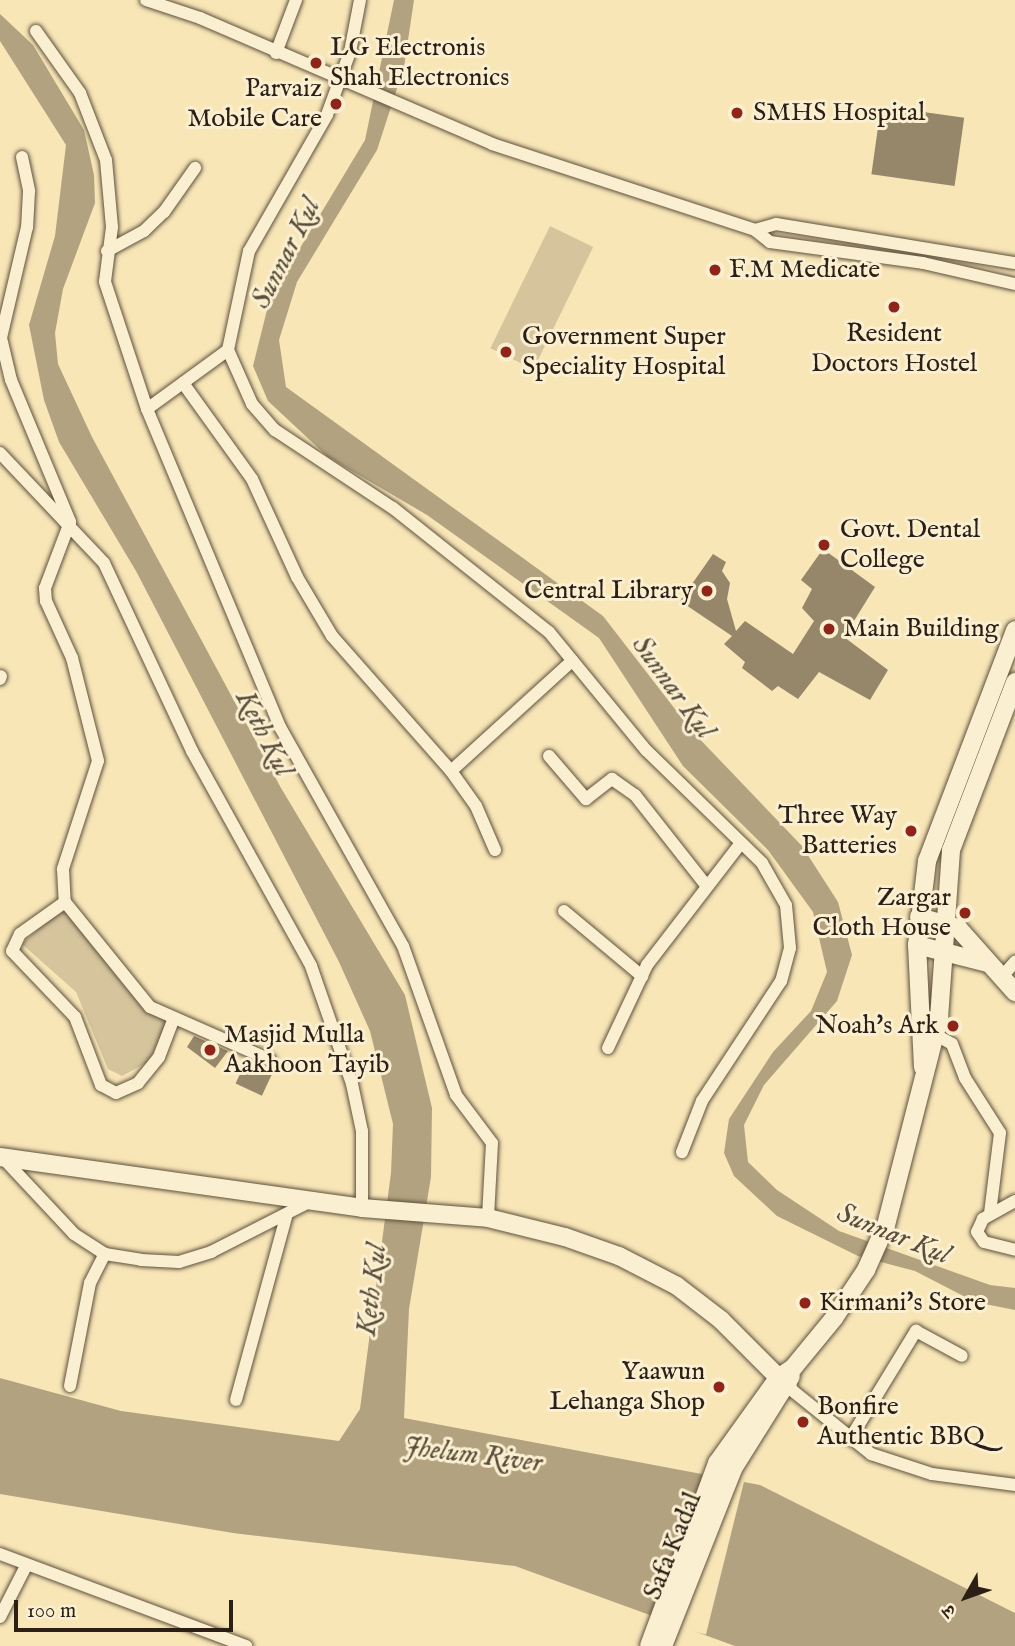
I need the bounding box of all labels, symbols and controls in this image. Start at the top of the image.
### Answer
place label: LG Electronis Shah Electronics [330,32,509,94]
marker: LG Electronis Shah Electronics [308,55,324,71]
place label: Parvaiz Mobile Care [187,73,322,134]
marker: Parvaiz Mobile Care [328,96,344,112]
place label: SMHS Hospital [753,97,925,129]
marker: SMHS Hospital [727,103,747,123]
water label: Sunnar Kul [245,193,329,315]
place label: F.M Medicate [729,254,880,286]
marker: F.M Medicate [707,262,723,278]
marker: Resident Doctors Hostel [886,299,902,315]
place label: Resident Doctors Hostel [811,318,977,380]
place label: Government Super Speciality Hospital [522,321,726,382]
marker: Government Super Speciality Hospital [496,342,516,362]
place label: Govt. Dental College [840,514,980,576]
marker: Govt. Dental College [814,535,834,555]
place label: Central Library [524,575,693,607]
marker: Central Library [699,583,715,599]
place label: Main Building [843,613,999,645]
marker: Main Building [821,621,837,637]
water label: Sunnar Kul [623,630,721,746]
water label: Keth Kul [227,685,299,783]
place label: Three Way Batteries [778,800,897,862]
marker: Three Way Batteries [903,823,919,839]
place label: Zargar Cloth House [813,882,951,944]
marker: Zargar Cloth House [957,905,973,921]
place label: Noah's Ark [815,1010,939,1042]
marker: Noah's Ark [945,1018,961,1034]
place label: Masjid Mulla Aakhoon Tayib [224,1019,389,1080]
marker: Masjid Mulla Aakhoon Tayib [202,1042,218,1058]
water label: Sunnar Kul [832,1197,954,1273]
water label: Keth Kul [351,1242,395,1338]
place label: Kirmani's Store [819,1287,986,1319]
marker: Kirmani's Store [797,1295,813,1311]
place label: Yaawun Lehanga Shop [549,1356,705,1418]
marker: Yaawun Lehanga Shop [711,1379,727,1395]
place label: Bonfire Authentic BBQ [817,1391,985,1452]
marker: Bonfire Authentic BBQ [795,1414,811,1430]
water label: Jhelum River [402,1431,544,1481]
street label: Safa Kadal [637,1488,709,1604]
north arrow [931,1562,1001,1632]
scale bar [18,1586,236,1630]
text: 100 m [27,1598,76,1625]
text: उ [938,1599,962,1622]

